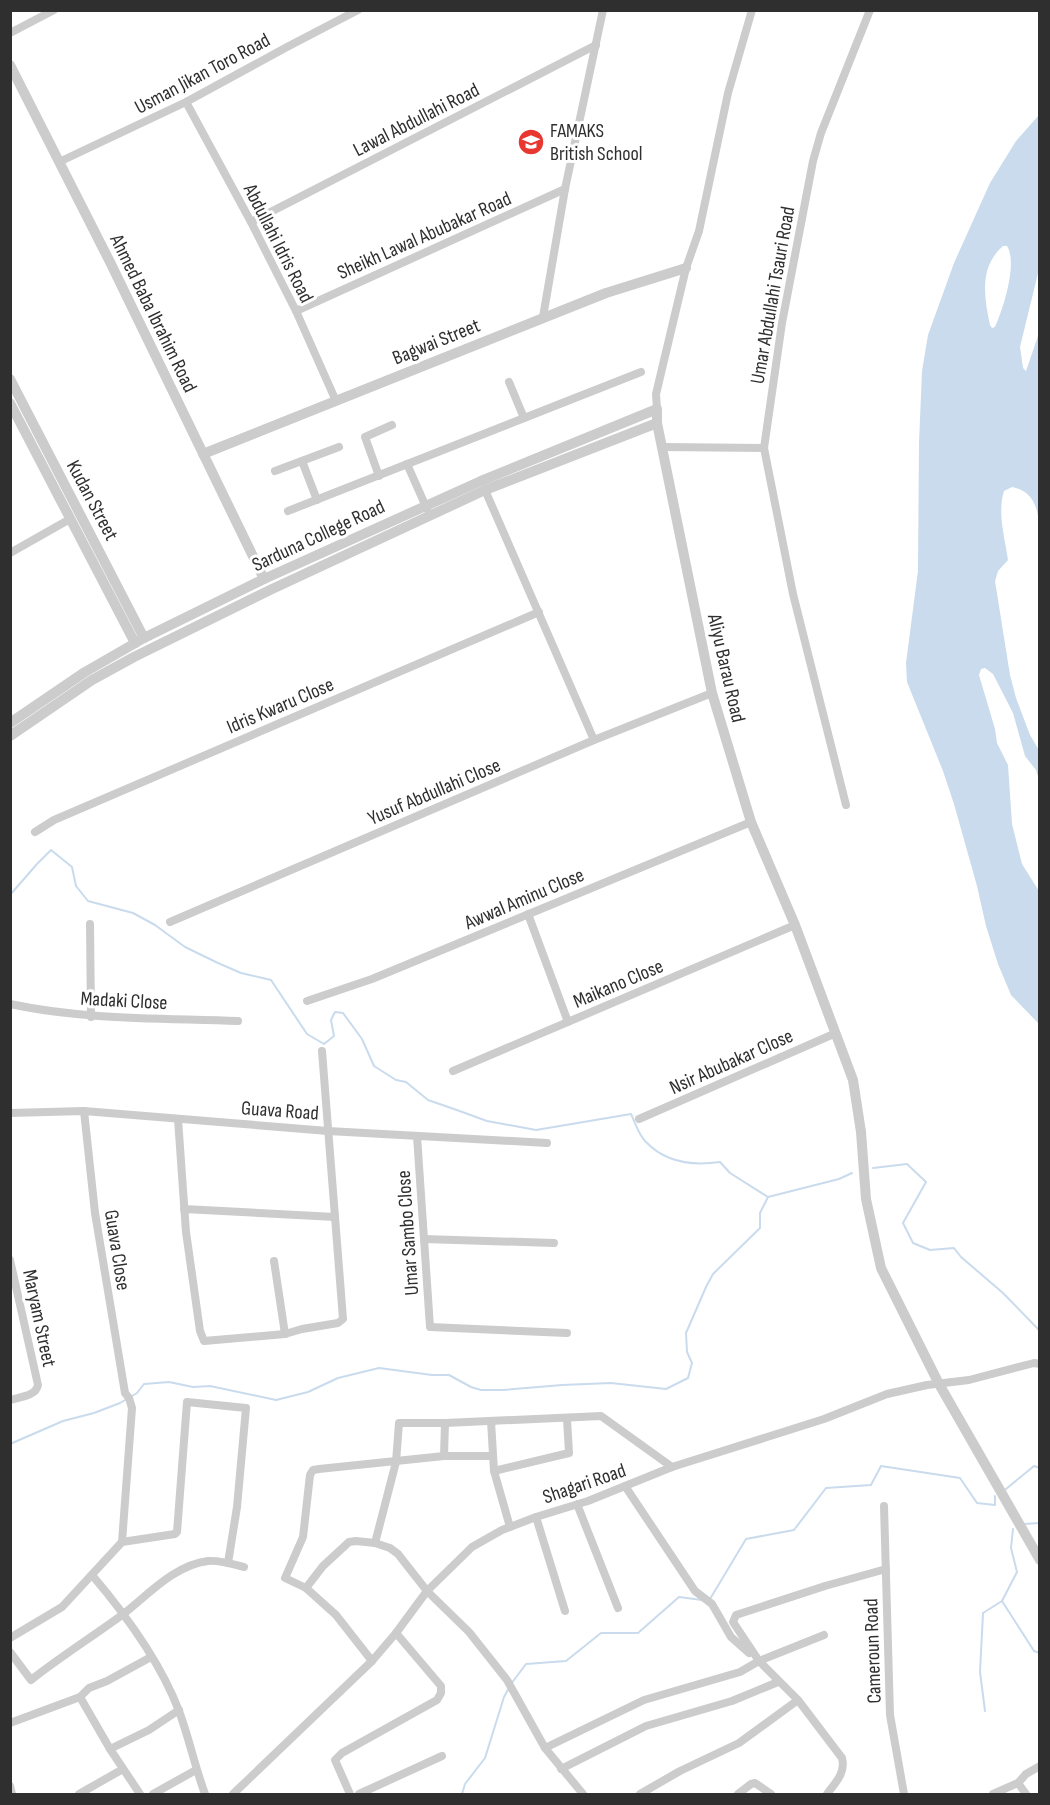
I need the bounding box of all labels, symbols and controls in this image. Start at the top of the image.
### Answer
street label: Usman Jikan Toro Road [131,28,274,120]
street label: Lawal Abdullahi Road [349,78,484,162]
place label: FAMAKS British School [550,119,643,166]
school or university icon: FAMAKS British School [516,127,546,157]
street label: Abdullahi Idris Road [237,179,318,307]
street label: Sheikh Lawal Abubakar Road [334,187,515,285]
street label: Umar Abdullahi Tsauri Road [746,205,800,386]
street label: Ahmed Baba Ibrahim Road [104,230,202,396]
street label: Bagwai Street [389,314,484,370]
street label: Kudan Street [61,456,123,545]
street label: Sarduna College Road [248,495,389,577]
street label: Aliyu Barau Road [702,611,750,725]
street label: Idris Kwaru Close [223,673,337,739]
street label: Yusuf Abdullahi Close [364,753,504,831]
street label: Awwal Aminu Close [460,863,588,935]
street label: Maikano Close [570,954,667,1014]
street label: Madaki Close [80,987,168,1015]
street label: Nsir Abubakar Close [666,1024,797,1100]
street label: Guava Road [240,1096,319,1126]
street label: Umar Sambo Close [392,1170,424,1296]
street label: Guava Close [99,1208,135,1292]
street label: Maryam Street [17,1267,61,1369]
street label: Shagari Road [540,1459,629,1509]
street label: Cameroun Road [859,1598,887,1704]

